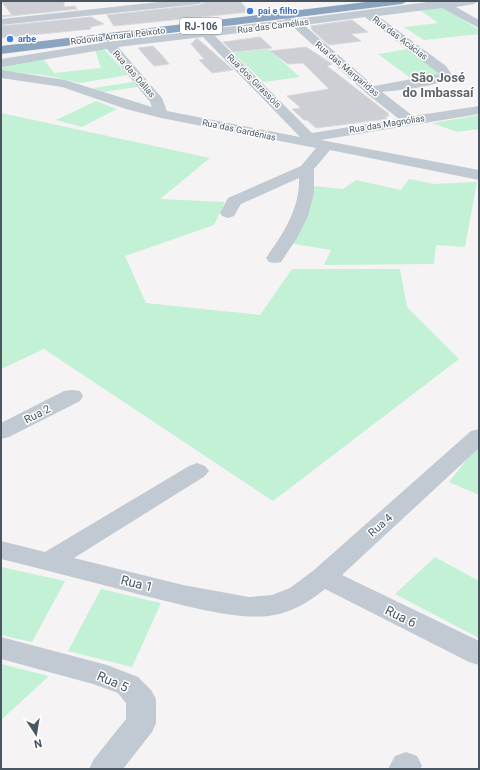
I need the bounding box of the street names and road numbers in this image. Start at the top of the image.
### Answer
street label: Rua das Acácias [370,14,430,62]
street label: Rua das Camélias [237,17,310,35]
road number: RJ-106 [180,18,222,34]
street label: Rodovia Amaral Peixoto [70,25,166,47]
street label: Rua das Margaridas [313,39,381,99]
street label: Rua das Dálias [111,48,157,100]
street label: Rua dos Girassóis [225,52,283,110]
street label: Rua das Magnólias [349,113,426,135]
street label: Rua das Gardênias [201,117,277,143]
street label: Rua 2 [22,402,53,427]
street label: Rua 4 [366,511,395,539]
street label: Rua 1 [119,572,155,595]
street label: Rua 6 [383,603,419,630]
street label: Rua 5 [95,668,131,695]

